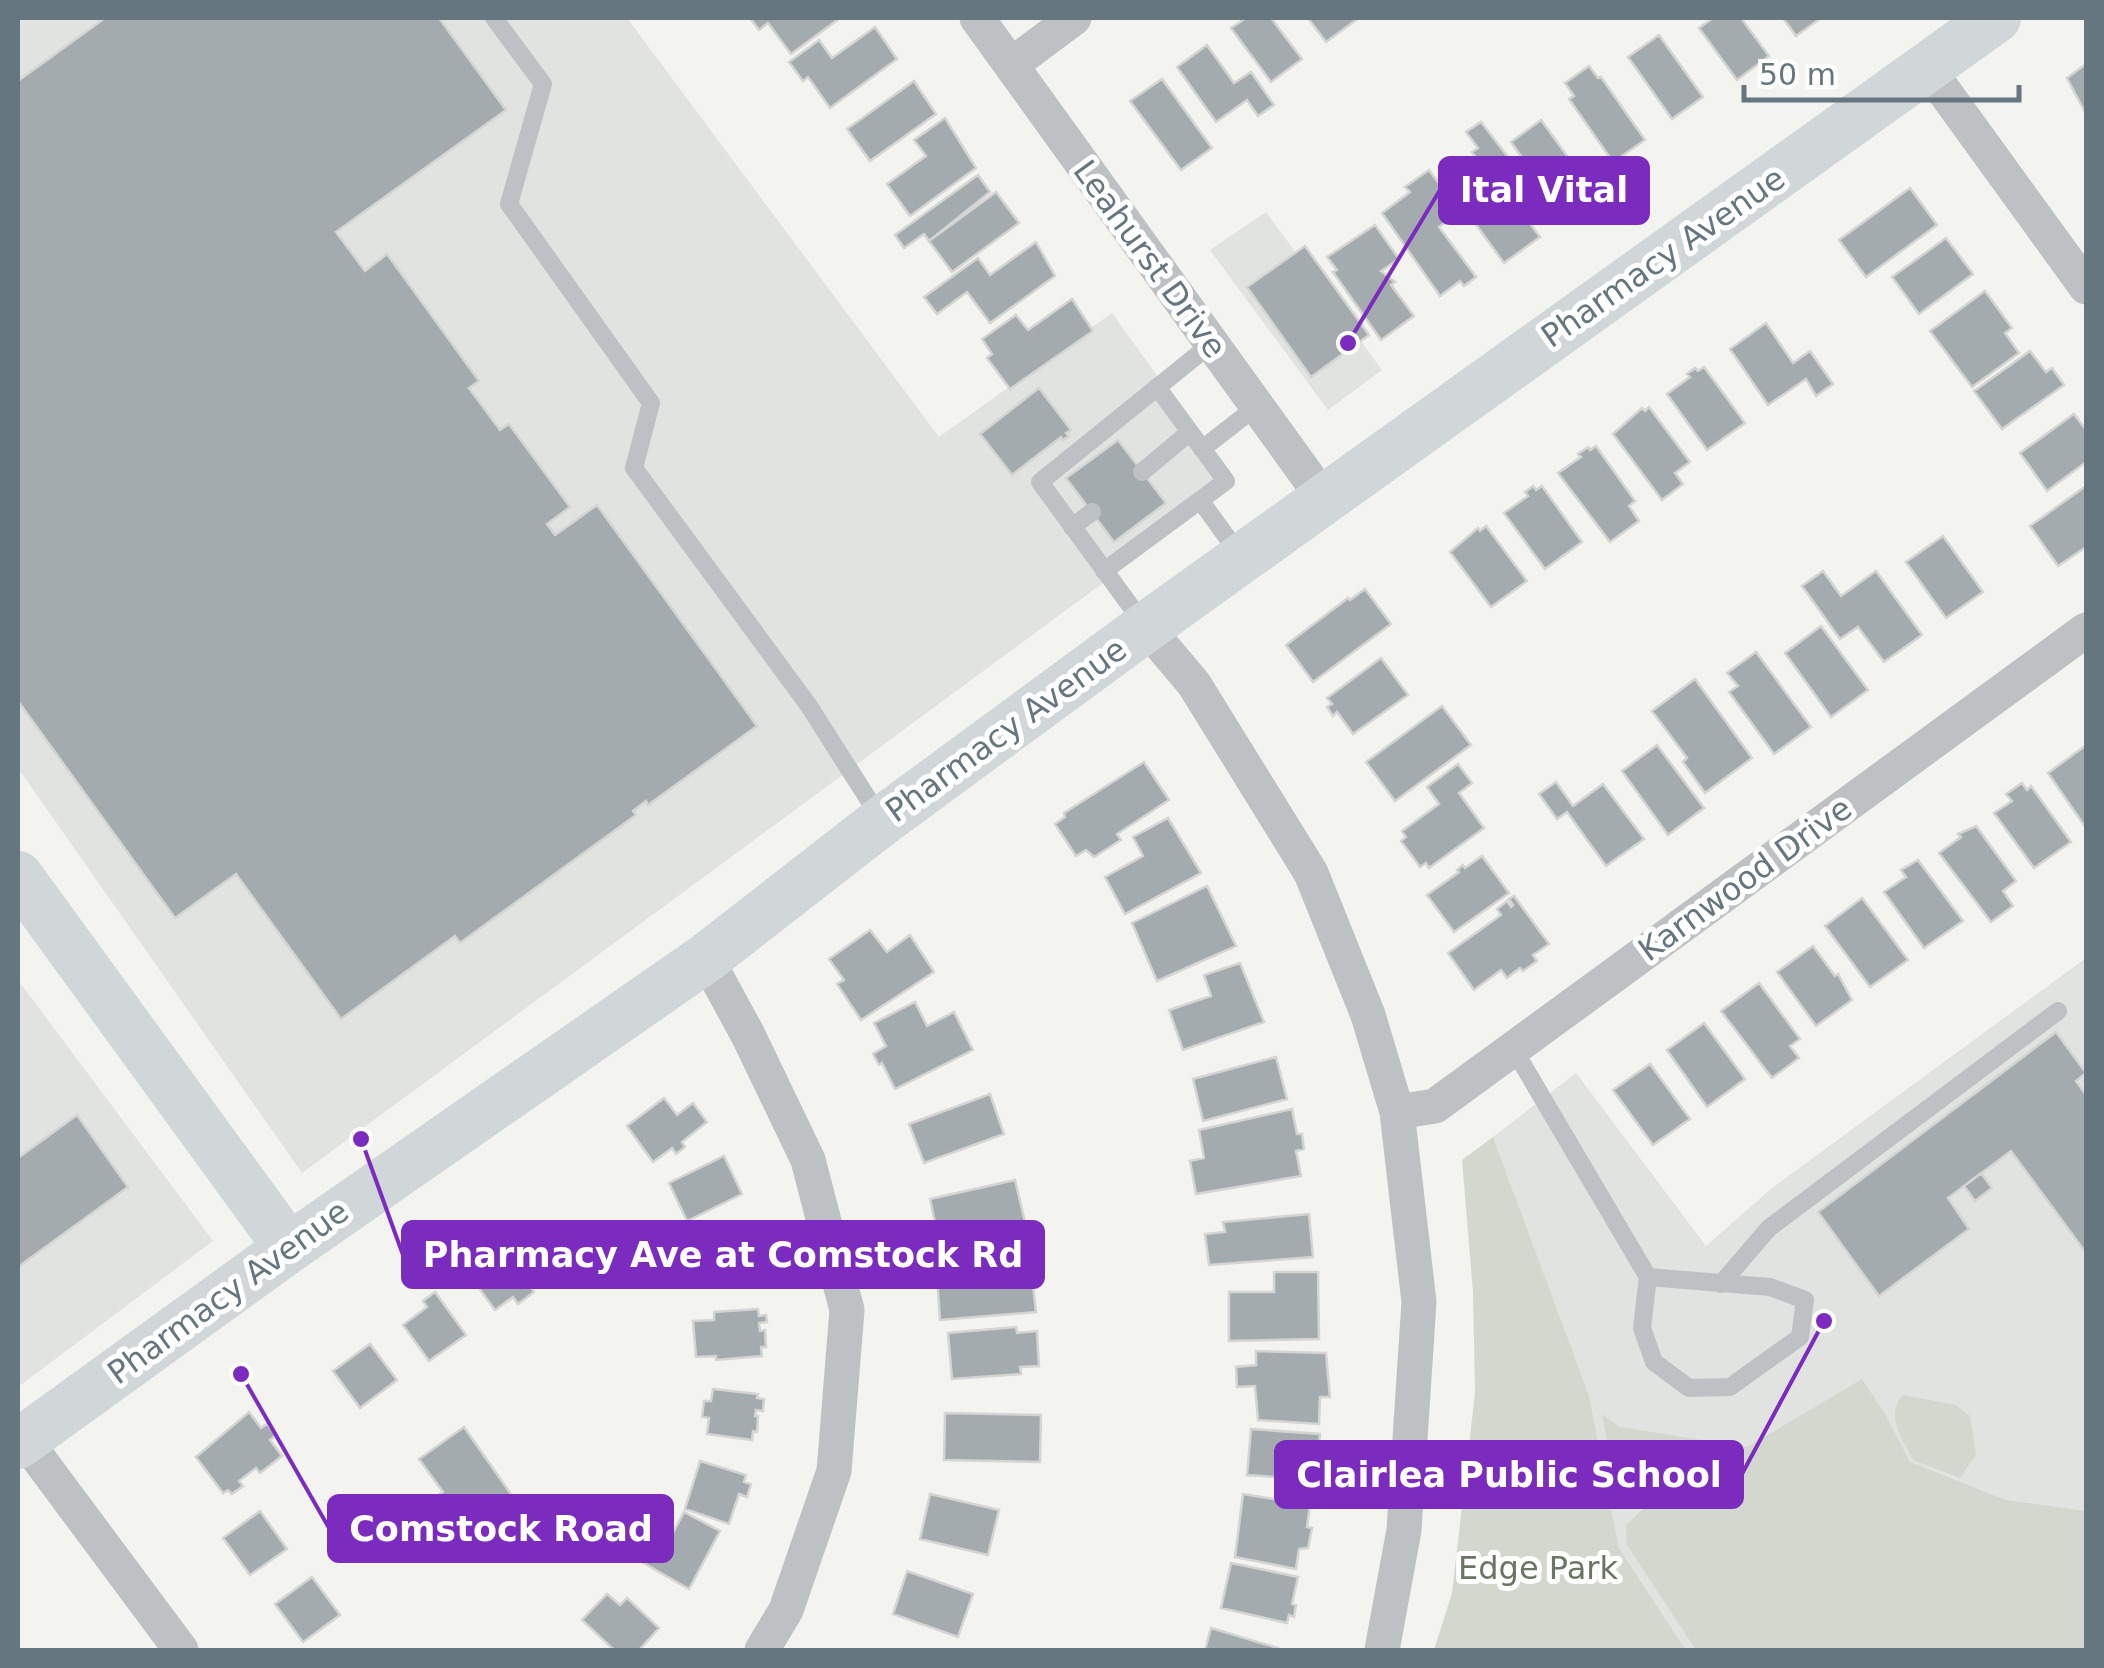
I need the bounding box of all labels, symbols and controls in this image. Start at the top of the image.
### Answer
scale bar [1744,40,2019,102]
text: 50 m [1759,57,1836,92]
street label: Leahurst Drive [1066,153,1234,365]
callout: Ital Vital [1440,158,1648,223]
street label: Pharmacy Avenue [1534,159,1792,355]
text: Ital Vital [1460,170,1628,210]
street label: Pharmacy Avenue [878,630,1134,830]
street label: Karnwood Drive [1631,789,1859,969]
street label: Pharmacy Avenue [100,1192,356,1392]
callout: Pharmacy Ave at Comstock Rd [403,1222,1043,1287]
text: Pharmacy Ave at Comstock Rd [423,1235,1023,1275]
callout: Clairlea Public School [1276,1442,1742,1507]
text: Clairlea Public School [1296,1455,1722,1495]
callout: Comstock Road [329,1496,672,1561]
text: Comstock Road [349,1509,653,1549]
park label: Edge Park [1458,1549,1618,1587]

